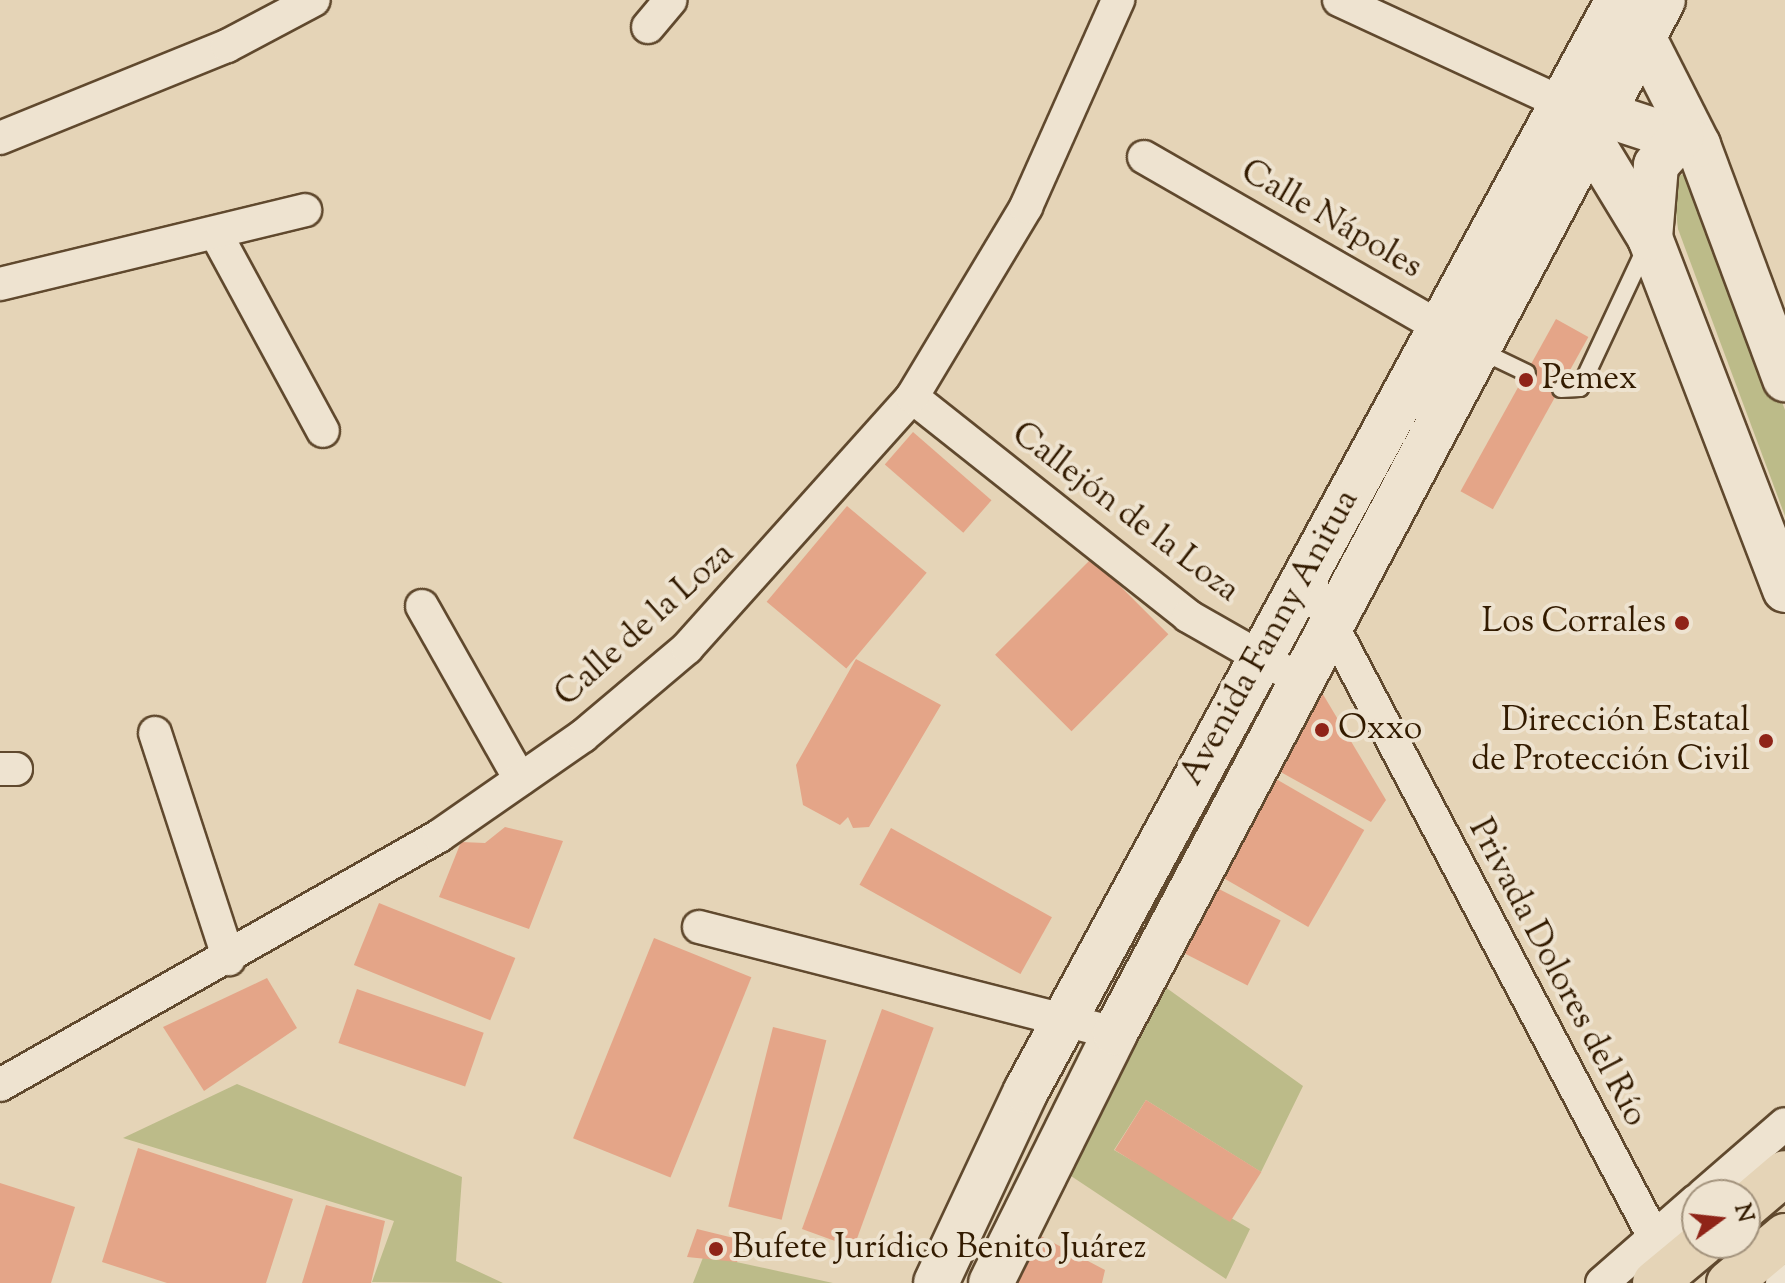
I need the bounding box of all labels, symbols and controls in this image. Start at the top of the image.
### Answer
street label: Calle Nápoles [1233,152,1429,288]
place label: Pemex [1542,360,1637,400]
marker: Pemex [1517,371,1535,389]
street label: Callejón de la Loza [1003,414,1247,612]
street label: Avenida Fanny Anitua [1172,483,1368,793]
street label: Calle de la Loza [547,534,743,716]
place label: Los Corrales [1482,603,1666,643]
marker: Los Corrales [1673,614,1691,632]
place label: Dirección Estatal de Protección Civil [1471,701,1750,780]
place label: Oxxo [1338,710,1422,750]
marker: Oxxo [1313,721,1331,739]
marker: Dirección Estatal de Protección Civil [1757,732,1775,750]
street label: Privada Dolores del Río [1459,812,1655,1134]
north arrow [1681,1179,1761,1259]
text: N [1725,1201,1760,1226]
place label: Bufete Jurídico Benito Juárez [732,1229,1146,1269]
marker: Bufete Jurídico Benito Juárez [707,1240,725,1258]

